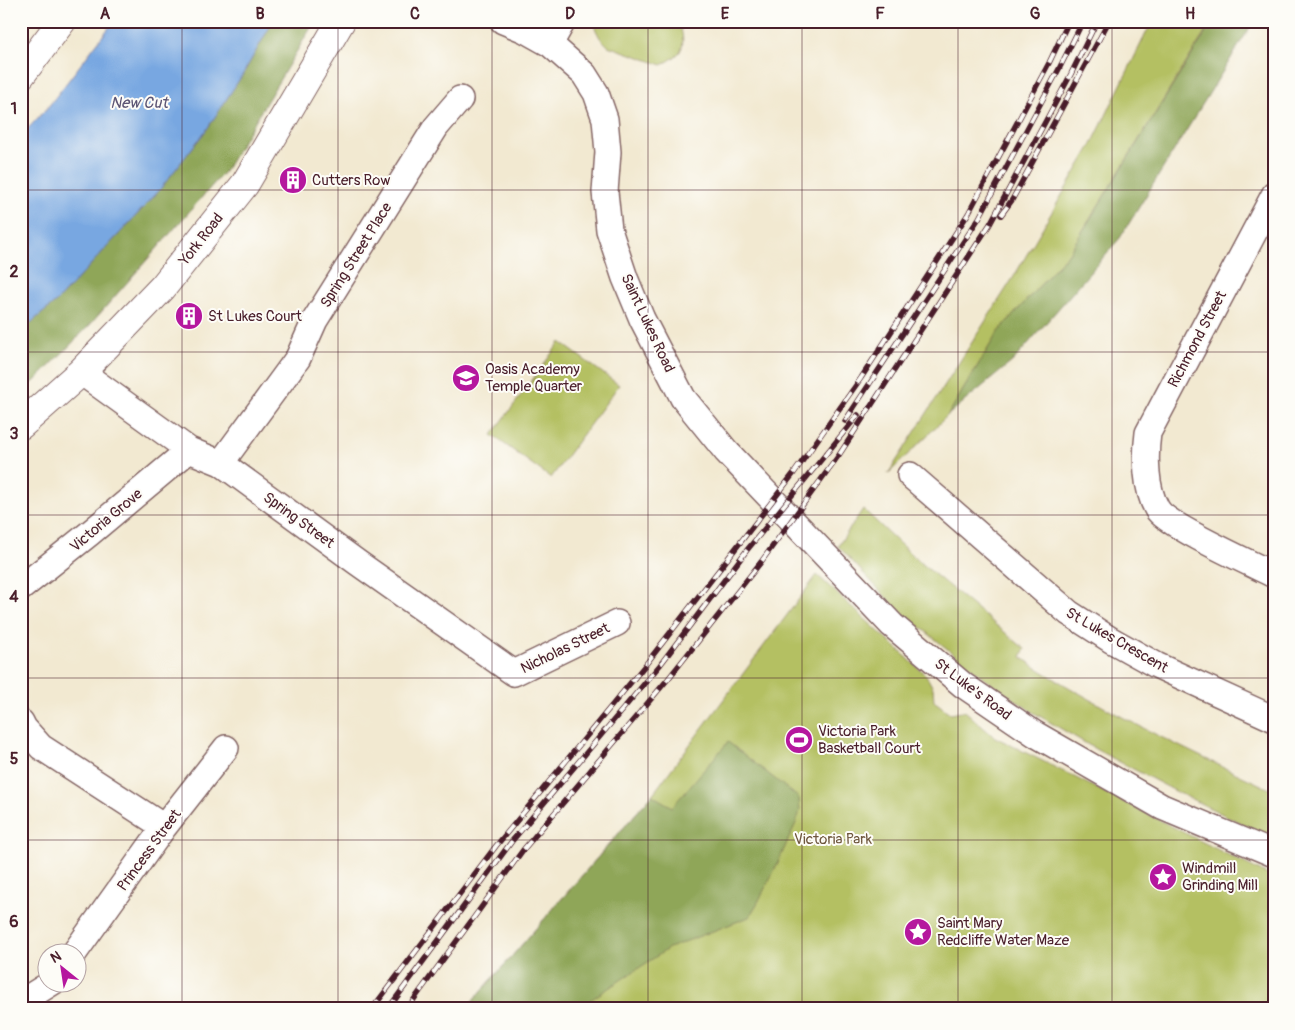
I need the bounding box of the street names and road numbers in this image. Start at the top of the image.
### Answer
street label: Spring Street Place [316,199,397,312]
street label: York Road [174,209,228,270]
street label: Saint Lukes Road [616,271,679,376]
street label: Richmond Street [1164,287,1231,391]
street label: Victoria Grove [66,484,147,556]
street label: Spring Street [259,488,339,553]
street label: St Lukes Crescent [1062,603,1172,678]
street label: Nicholas Street [518,618,614,678]
street label: St Luke's Road [930,654,1015,725]
street label: Princess Street [113,805,186,895]

